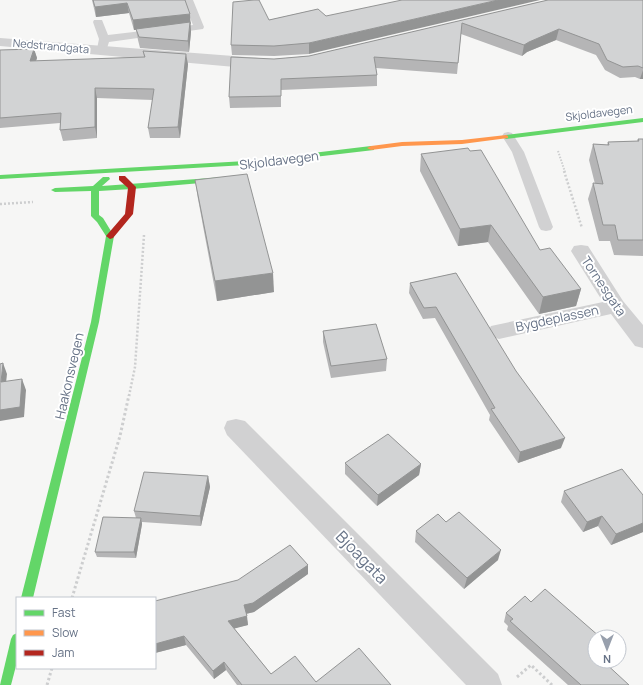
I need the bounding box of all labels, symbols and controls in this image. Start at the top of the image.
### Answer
street label: Nedstrandgata [12,35,90,56]
street label: Skjoldavegen [564,101,633,124]
street label: Skjoldavegen [238,146,320,174]
street label: Tornesgata [577,253,631,319]
street label: Bygdeplassen [514,300,600,336]
street label: Haakonsvegen [50,331,88,421]
street label: Bjoagata [331,526,393,588]
legend [16,597,156,669]
text: Fast [52,604,76,621]
text: Slow [52,624,78,641]
north arrow [587,629,627,669]
text: Jam [52,644,74,661]
text: N [603,652,611,667]

